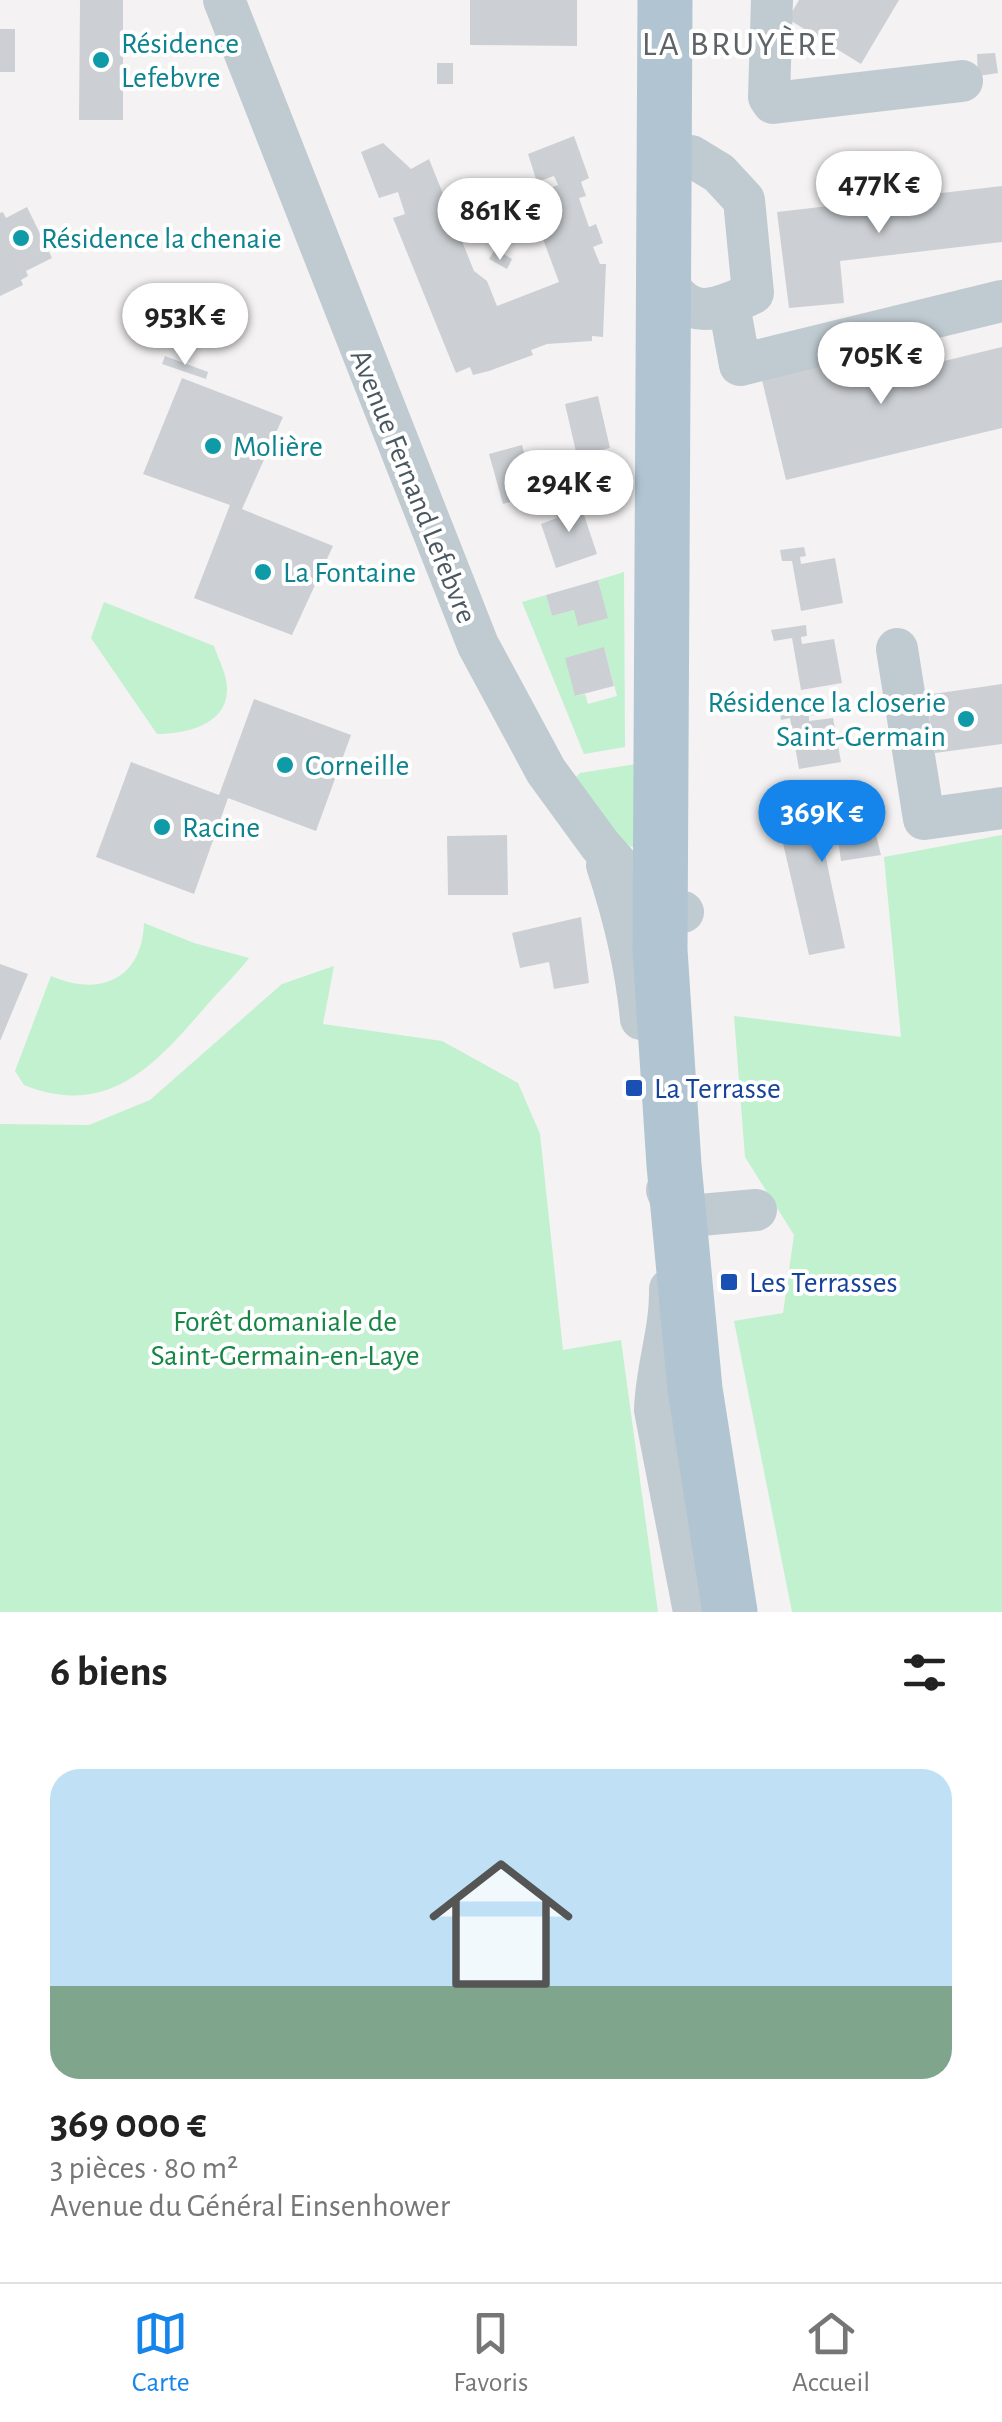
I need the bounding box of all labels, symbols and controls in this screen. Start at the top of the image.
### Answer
district label: LA BRUYÈRE [642,25,838,62]
place label: Résidence Lefebvre [121,29,239,93]
marker: Résidence Lefebvre [90,49,112,71]
pin: 477K € [798,151,960,236]
text: 477K € [838,167,920,199]
pin: 861K € [419,178,581,263]
text: 861K € [459,194,541,226]
place label: Résidence la chenaie [41,224,282,254]
marker: Résidence la chenaie [10,227,32,249]
pin: 953K € [104,283,266,368]
text: 953K € [144,299,226,331]
pin: 705K € [800,322,962,407]
text: 705K € [840,338,922,370]
street label: Avenue Fernand Lefebvre [344,345,482,628]
place label: Molière [233,432,323,462]
marker: Molière [202,435,224,457]
pin: 294K € [488,450,650,535]
text: 294K € [526,466,612,498]
place label: La Fontaine [283,558,416,588]
marker: La Fontaine [252,561,274,583]
place label: Résidence la closerie Saint-Germain [707,688,946,752]
marker: Résidence la closerie Saint-Germain [955,708,977,730]
place label: Corneille [305,751,409,781]
marker: Corneille [274,754,296,776]
pin: 369K € [741,780,903,865]
text: 369K € [780,796,864,828]
place label: Racine [182,813,260,843]
marker: Racine [151,816,173,838]
place label: La Terrasse [654,1074,781,1104]
marker: La Terrasse [623,1077,645,1099]
place label: Les Terrasses [749,1268,898,1298]
marker: Les Terrasses [718,1271,740,1293]
park label: Forêt domaniale de Saint-Germain-en-Laye [150,1307,420,1371]
icon: filters [897,1645,952,1700]
text: 6 biens [50,1651,168,1693]
icon: home [411,1834,591,2014]
text: 369 000 € [50,2103,207,2145]
text: 3 pièces · 80 m² [50,2152,238,2184]
text: Avenue du Général Einsenhower [50,2190,450,2222]
tab: Carte [132,2306,190,2400]
tab: Favoris [453,2306,528,2400]
tab: Accueil [792,2306,870,2400]

